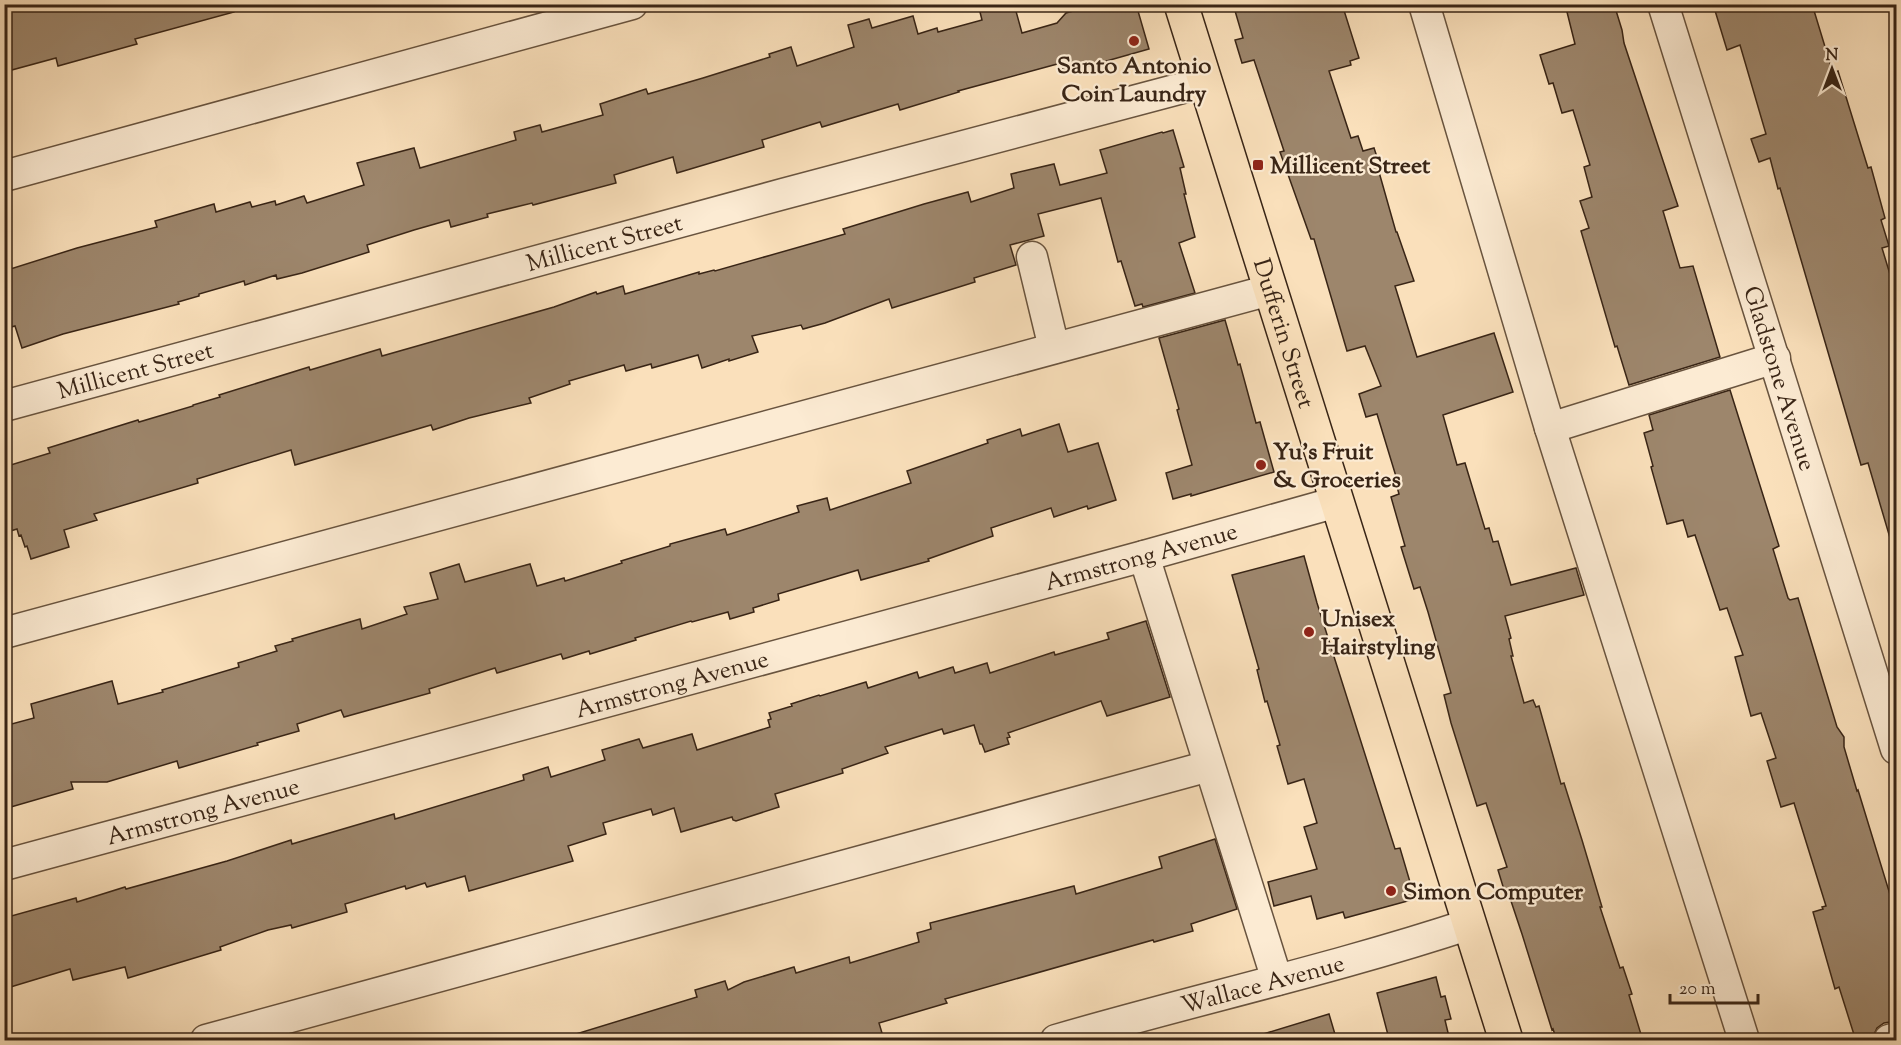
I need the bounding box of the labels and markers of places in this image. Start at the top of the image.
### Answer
marker: Santo Antonio Coin Laundry [1127,34,1141,48]
place label: Santo Antonio Coin Laundry [1057,50,1211,112]
place label: Millicent Street [1270,150,1431,184]
marker: Millicent Street [1251,158,1265,172]
place label: Yu’s Fruit & Groceries [1273,436,1401,498]
marker: Yu’s Fruit & Groceries [1254,458,1268,472]
place label: Unisex Hairstyling [1321,603,1436,665]
marker: Unisex Hairstyling [1302,625,1316,639]
place label: Simon Computer [1403,876,1584,910]
marker: Simon Computer [1384,884,1398,898]

